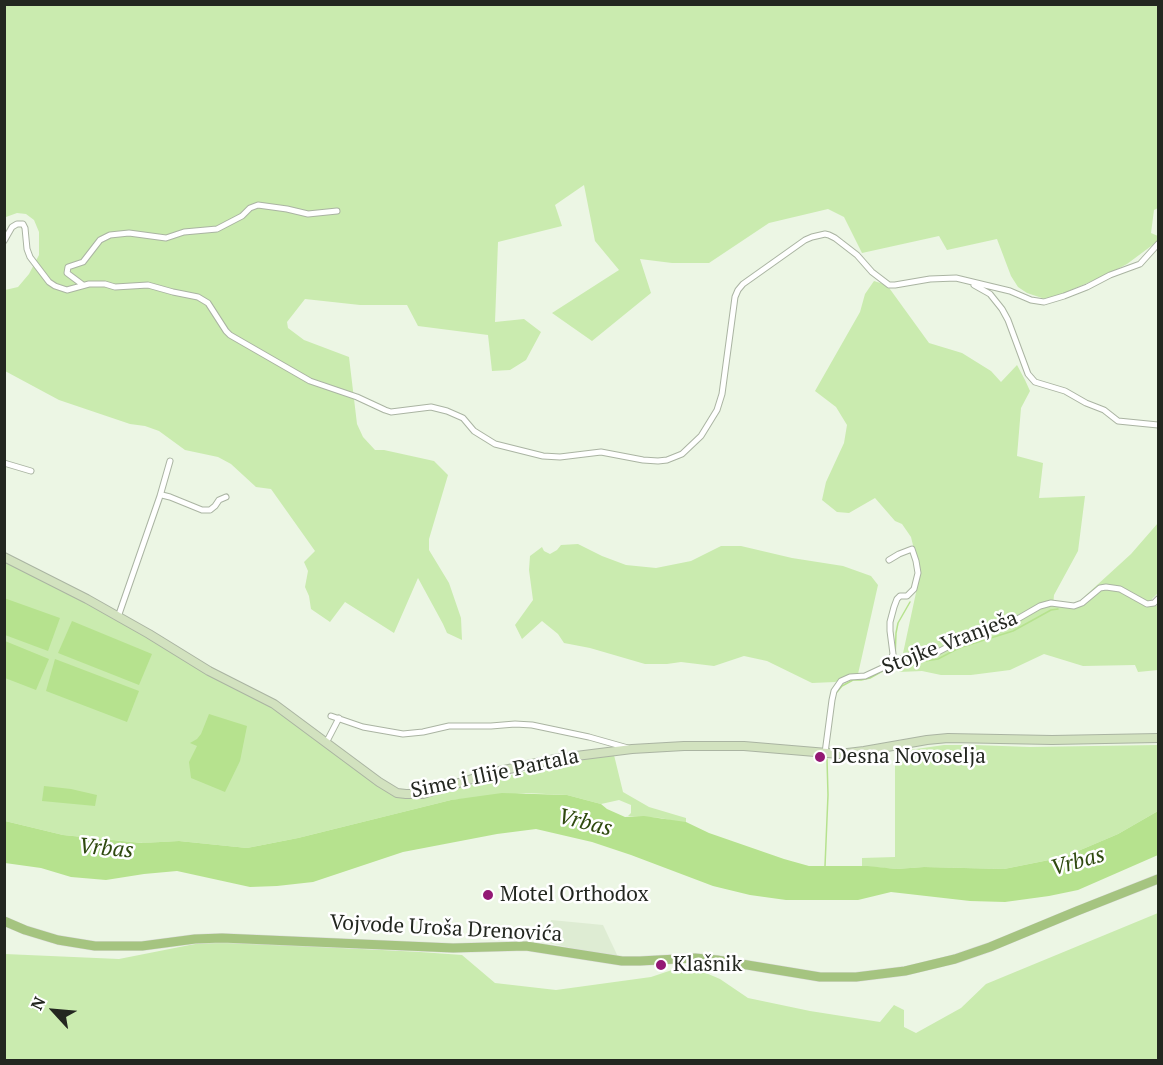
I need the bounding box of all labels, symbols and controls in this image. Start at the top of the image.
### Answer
street label: Stojke Vranješa [879,606,1021,680]
street label: Sime i Ilije Partala [409,744,581,804]
place label: Desna Novoselja [832,744,986,770]
marker: Desna Novoselja [813,750,827,764]
water label: Vrbas [555,804,615,842]
water label: Vrbas [77,833,135,865]
water label: Vrbas [1048,842,1108,882]
place label: Motel Orthodox [500,882,649,908]
marker: Motel Orthodox [481,888,495,902]
street label: Vojvode Uroša Drenovića [329,910,563,948]
place label: Klašnik [673,952,742,978]
marker: Klašnik [654,958,668,972]
north arrow [24,981,84,1041]
text: N [25,993,50,1013]

